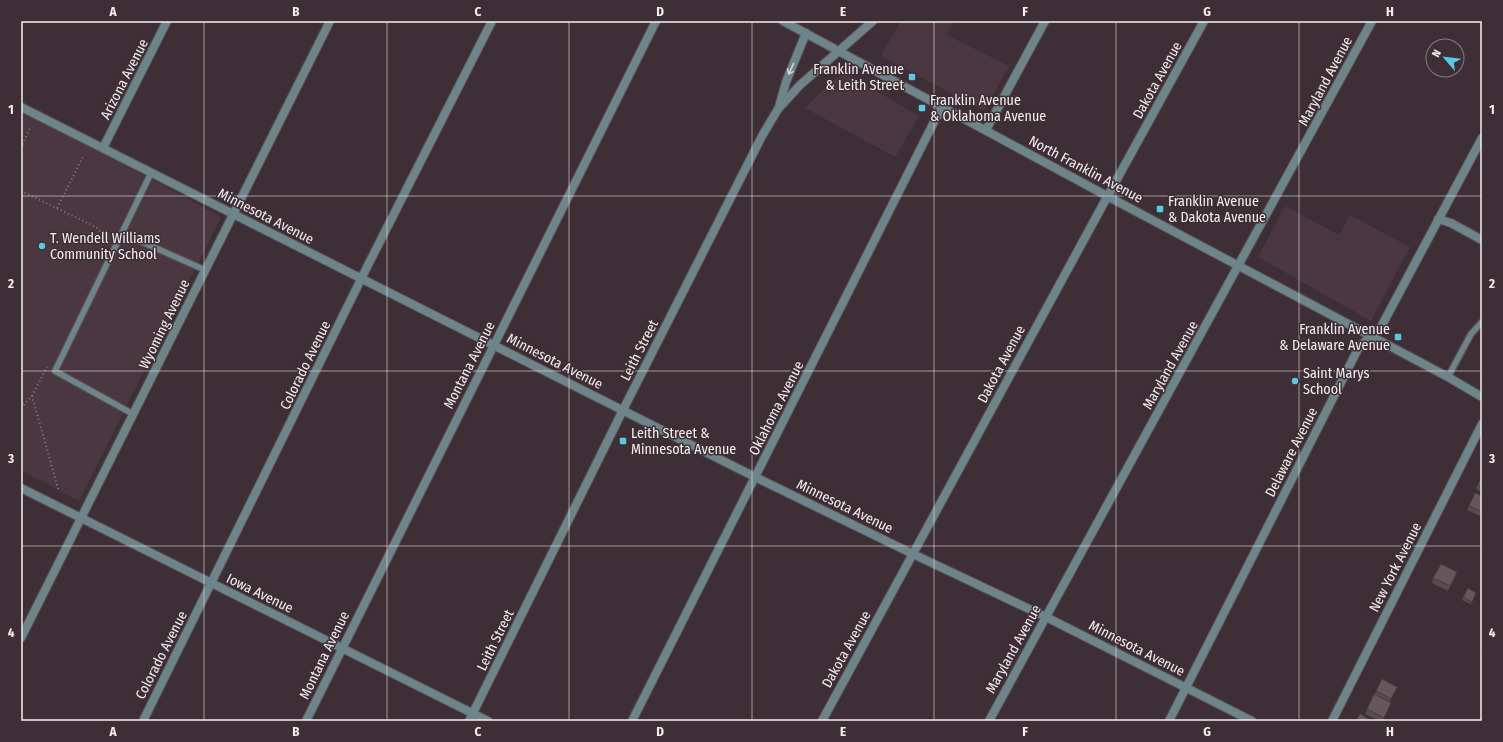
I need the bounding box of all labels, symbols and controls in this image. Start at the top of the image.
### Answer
text: A [108,4,117,19]
text: B [292,4,300,19]
text: C [475,4,482,19]
text: D [656,4,664,19]
text: E [840,4,846,19]
text: F [1022,4,1028,19]
text: G [1203,4,1211,19]
text: H [1386,4,1394,19]
street label: Maryland Avenue [1295,34,1356,129]
street label: Arizona Avenue [97,36,152,122]
north arrow [1425,38,1465,78]
street label: Dakota Avenue [1129,39,1186,122]
text: N [1429,48,1444,60]
place label: Franklin Avenue & Leith Street [813,61,904,94]
one-way arrow [787,63,794,75]
marker: Franklin Avenue & Leith Street [907,72,917,82]
place label: Franklin Avenue & Oklahoma Avenue [930,92,1046,125]
text: 1 [8,102,14,117]
text: 1 [1489,102,1495,117]
marker: Franklin Avenue & Oklahoma Avenue [917,103,927,113]
street label: North Franklin Avenue [1026,132,1146,207]
street label: Minnesota Avenue [215,185,317,248]
place label: Franklin Avenue & Dakota Avenue [1168,193,1266,226]
marker: Franklin Avenue & Dakota Avenue [1155,204,1165,214]
place label: T. Wendell Williams Community School [50,230,160,263]
marker: T. Wendell Williams Community School [37,241,47,251]
text: 2 [7,276,14,291]
text: 2 [1488,276,1495,291]
street label: Wyoming Avenue [135,277,194,372]
street label: Leith Street [617,317,662,383]
street label: Colorado Avenue [277,318,334,412]
street label: Maryland Avenue [1139,318,1202,413]
street label: Montana Avenue [440,319,499,412]
place label: Franklin Avenue & Delaware Avenue [1279,321,1390,354]
street label: Dakota Avenue [974,323,1029,406]
street label: Minnesota Avenue [504,330,606,393]
marker: Franklin Avenue & Delaware Avenue [1393,332,1403,342]
street label: Oklahoma Avenue [745,358,808,458]
place label: Saint Marys School [1303,365,1369,398]
marker: Saint Marys School [1290,376,1300,386]
street label: Delaware Avenue [1262,405,1321,500]
place label: Leith Street & Minnesota Avenue [631,425,736,458]
marker: Leith Street & Minnesota Avenue [618,436,628,446]
text: 3 [7,451,14,466]
text: 3 [1488,451,1495,466]
street label: Minnesota Avenue [794,476,896,537]
street label: New York Avenue [1366,520,1425,615]
street label: Iowa Avenue [224,570,296,617]
street label: Maryland Avenue [982,602,1045,697]
street label: Leith Street [473,606,518,674]
street label: Colorado Avenue [132,608,191,702]
street label: Montana Avenue [296,608,353,702]
street label: Dakota Avenue [818,608,875,691]
street label: Minnesota Avenue [1086,617,1188,680]
text: 4 [8,625,15,640]
text: 4 [1489,625,1496,640]
text: A [108,724,117,739]
text: B [292,724,300,739]
text: C [475,724,482,739]
text: D [656,724,664,739]
text: E [840,724,846,739]
text: F [1022,724,1028,739]
text: G [1203,724,1211,739]
text: H [1386,724,1394,739]

